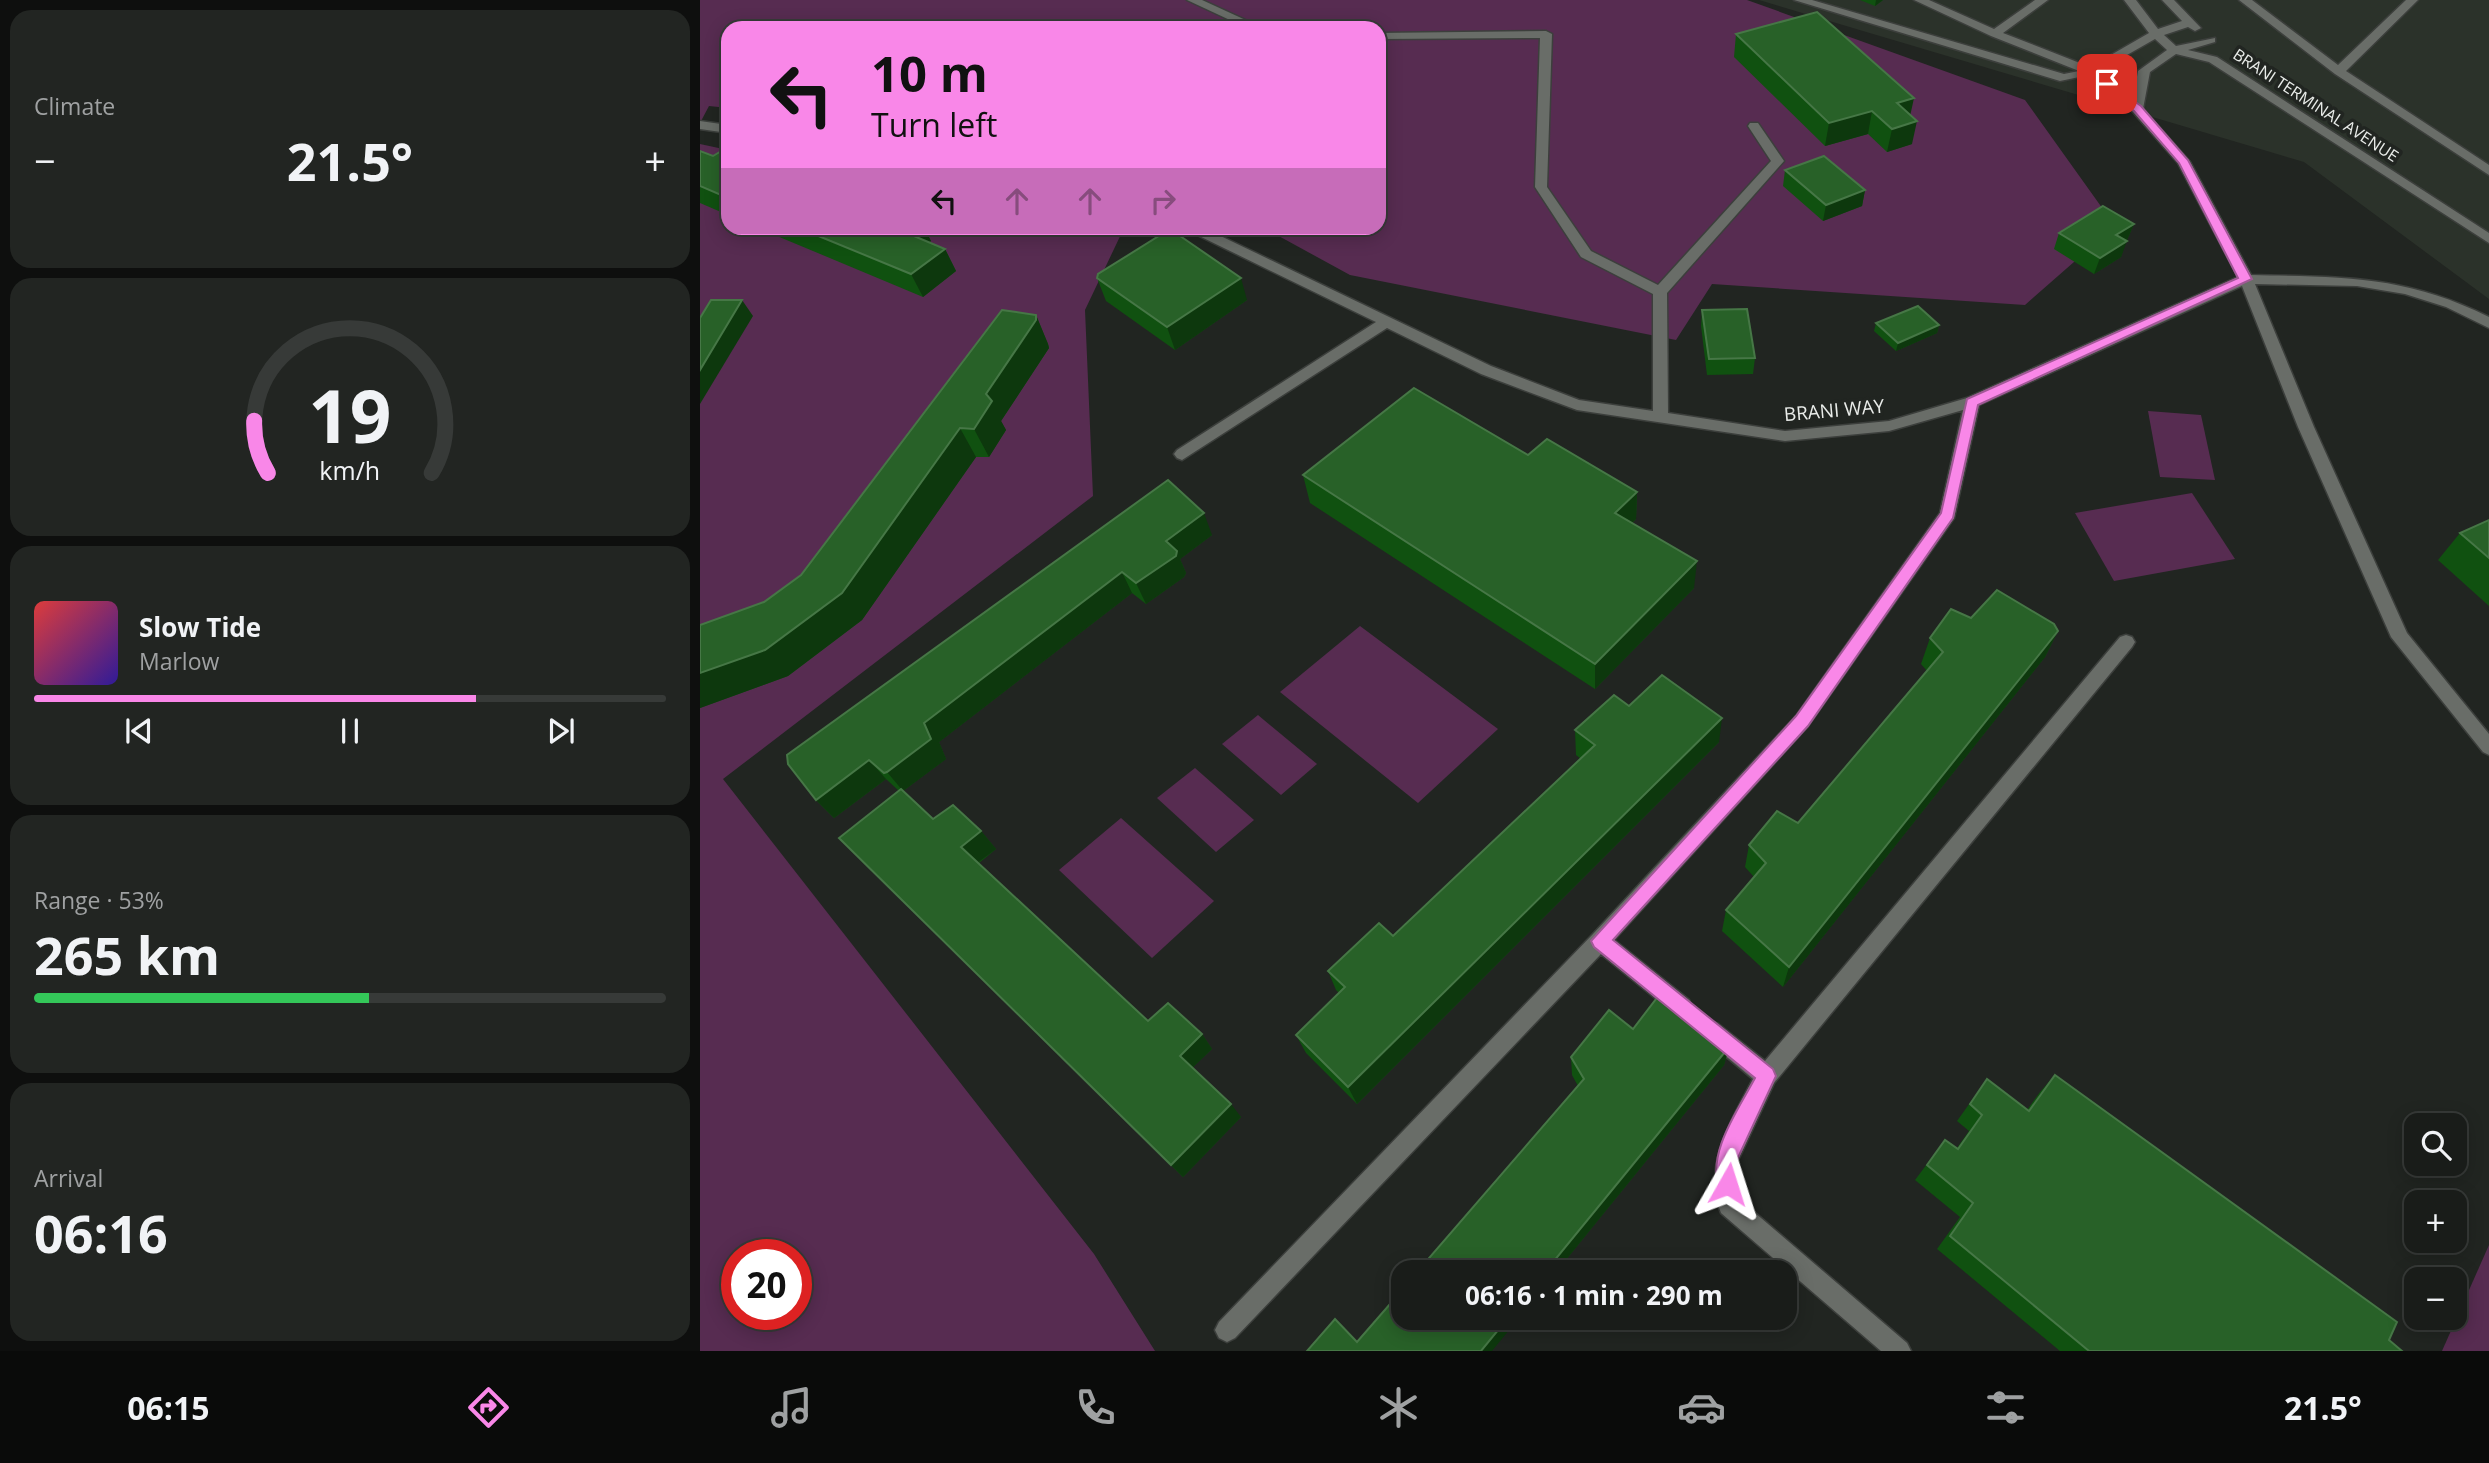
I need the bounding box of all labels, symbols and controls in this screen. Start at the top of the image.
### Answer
text: 10 m [871,40,988,106]
street label: BRANI TERMINAL AVENUE [2229,43,2403,167]
icon: left [756,49,847,140]
pin [2077,54,2137,114]
icon: arrive [2088,65,2126,103]
text: Climate [34,90,115,122]
text: Turn left [871,103,997,146]
text: 21.5° [287,125,413,196]
text: − [34,134,56,186]
text: + [644,134,666,186]
icon: left [925,182,963,220]
icon: ahead [998,182,1036,220]
icon: ahead [1071,182,1109,220]
icon: right [1144,182,1182,220]
text: 19 [308,366,392,465]
street label: BRANI WAY [1783,393,1886,427]
text: km/h [320,453,380,487]
text: Slow Tide [139,609,261,645]
text: Marlow [139,645,219,677]
icon: previous [120,712,158,750]
icon: pause [331,712,369,750]
icon: next [542,712,580,750]
text: Range · 53% [34,884,164,916]
text: 265 km [34,919,220,990]
map controls [2404,1113,2467,1330]
button: search [2404,1113,2467,1176]
position arrow [1691,1147,1765,1221]
text: Arrival [34,1162,103,1194]
button: + [2404,1190,2467,1253]
text: 06:16 [34,1197,168,1268]
speed limit sign: 20 [721,1239,812,1330]
button: − [2404,1267,2467,1330]
text: 06:16 · 1 min · 290 m [1465,1277,1723,1313]
icon: directions [464,1383,513,1432]
icon: music [767,1383,816,1432]
icon: phone [1071,1383,1120,1432]
icon: climate [1374,1383,1423,1432]
icon: car [1677,1383,1726,1432]
icon: filters [1981,1383,2030,1432]
text: 06:15 [127,1386,209,1429]
text: 21.5° [2284,1386,2362,1429]

